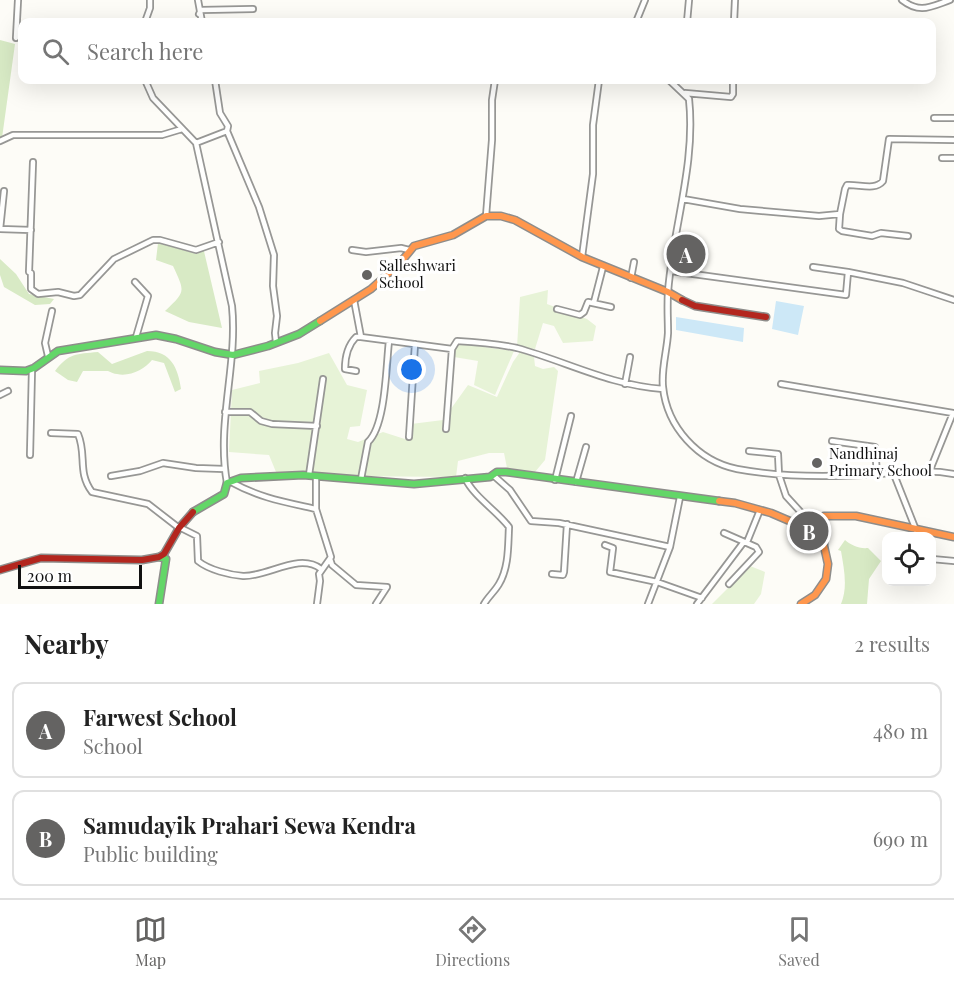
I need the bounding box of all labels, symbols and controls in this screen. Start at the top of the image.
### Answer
search box [18,18,936,84]
icon: search [39,35,72,68]
text: Search here [87,36,203,66]
pin: A [666,232,706,276]
place label: Salleshwari School [379,255,457,292]
marker: Salleshwari School [360,268,374,282]
your location [397,355,426,384]
place label: Nandhinaj Primary School [829,443,932,480]
marker: Nandhinaj Primary School [810,456,824,470]
pin: B [790,508,828,554]
map controls [882,532,936,586]
button: locate [882,532,936,586]
scale bar [18,562,142,590]
text: 200 m [27,565,72,586]
text: Nearby [24,626,109,661]
text: 2 results [855,630,930,657]
text: Farwest School [83,702,237,732]
text: A [39,717,52,744]
text: 480 m [873,717,928,744]
text: School [83,732,143,759]
text: Samudayik Prahari Sewa Kendra [83,810,416,840]
text: B [39,825,52,852]
text: 690 m [873,825,928,852]
text: Public building [83,840,218,867]
tab: Map [134,913,167,970]
tab: Directions [435,913,510,970]
tab: Saved [778,913,820,970]

